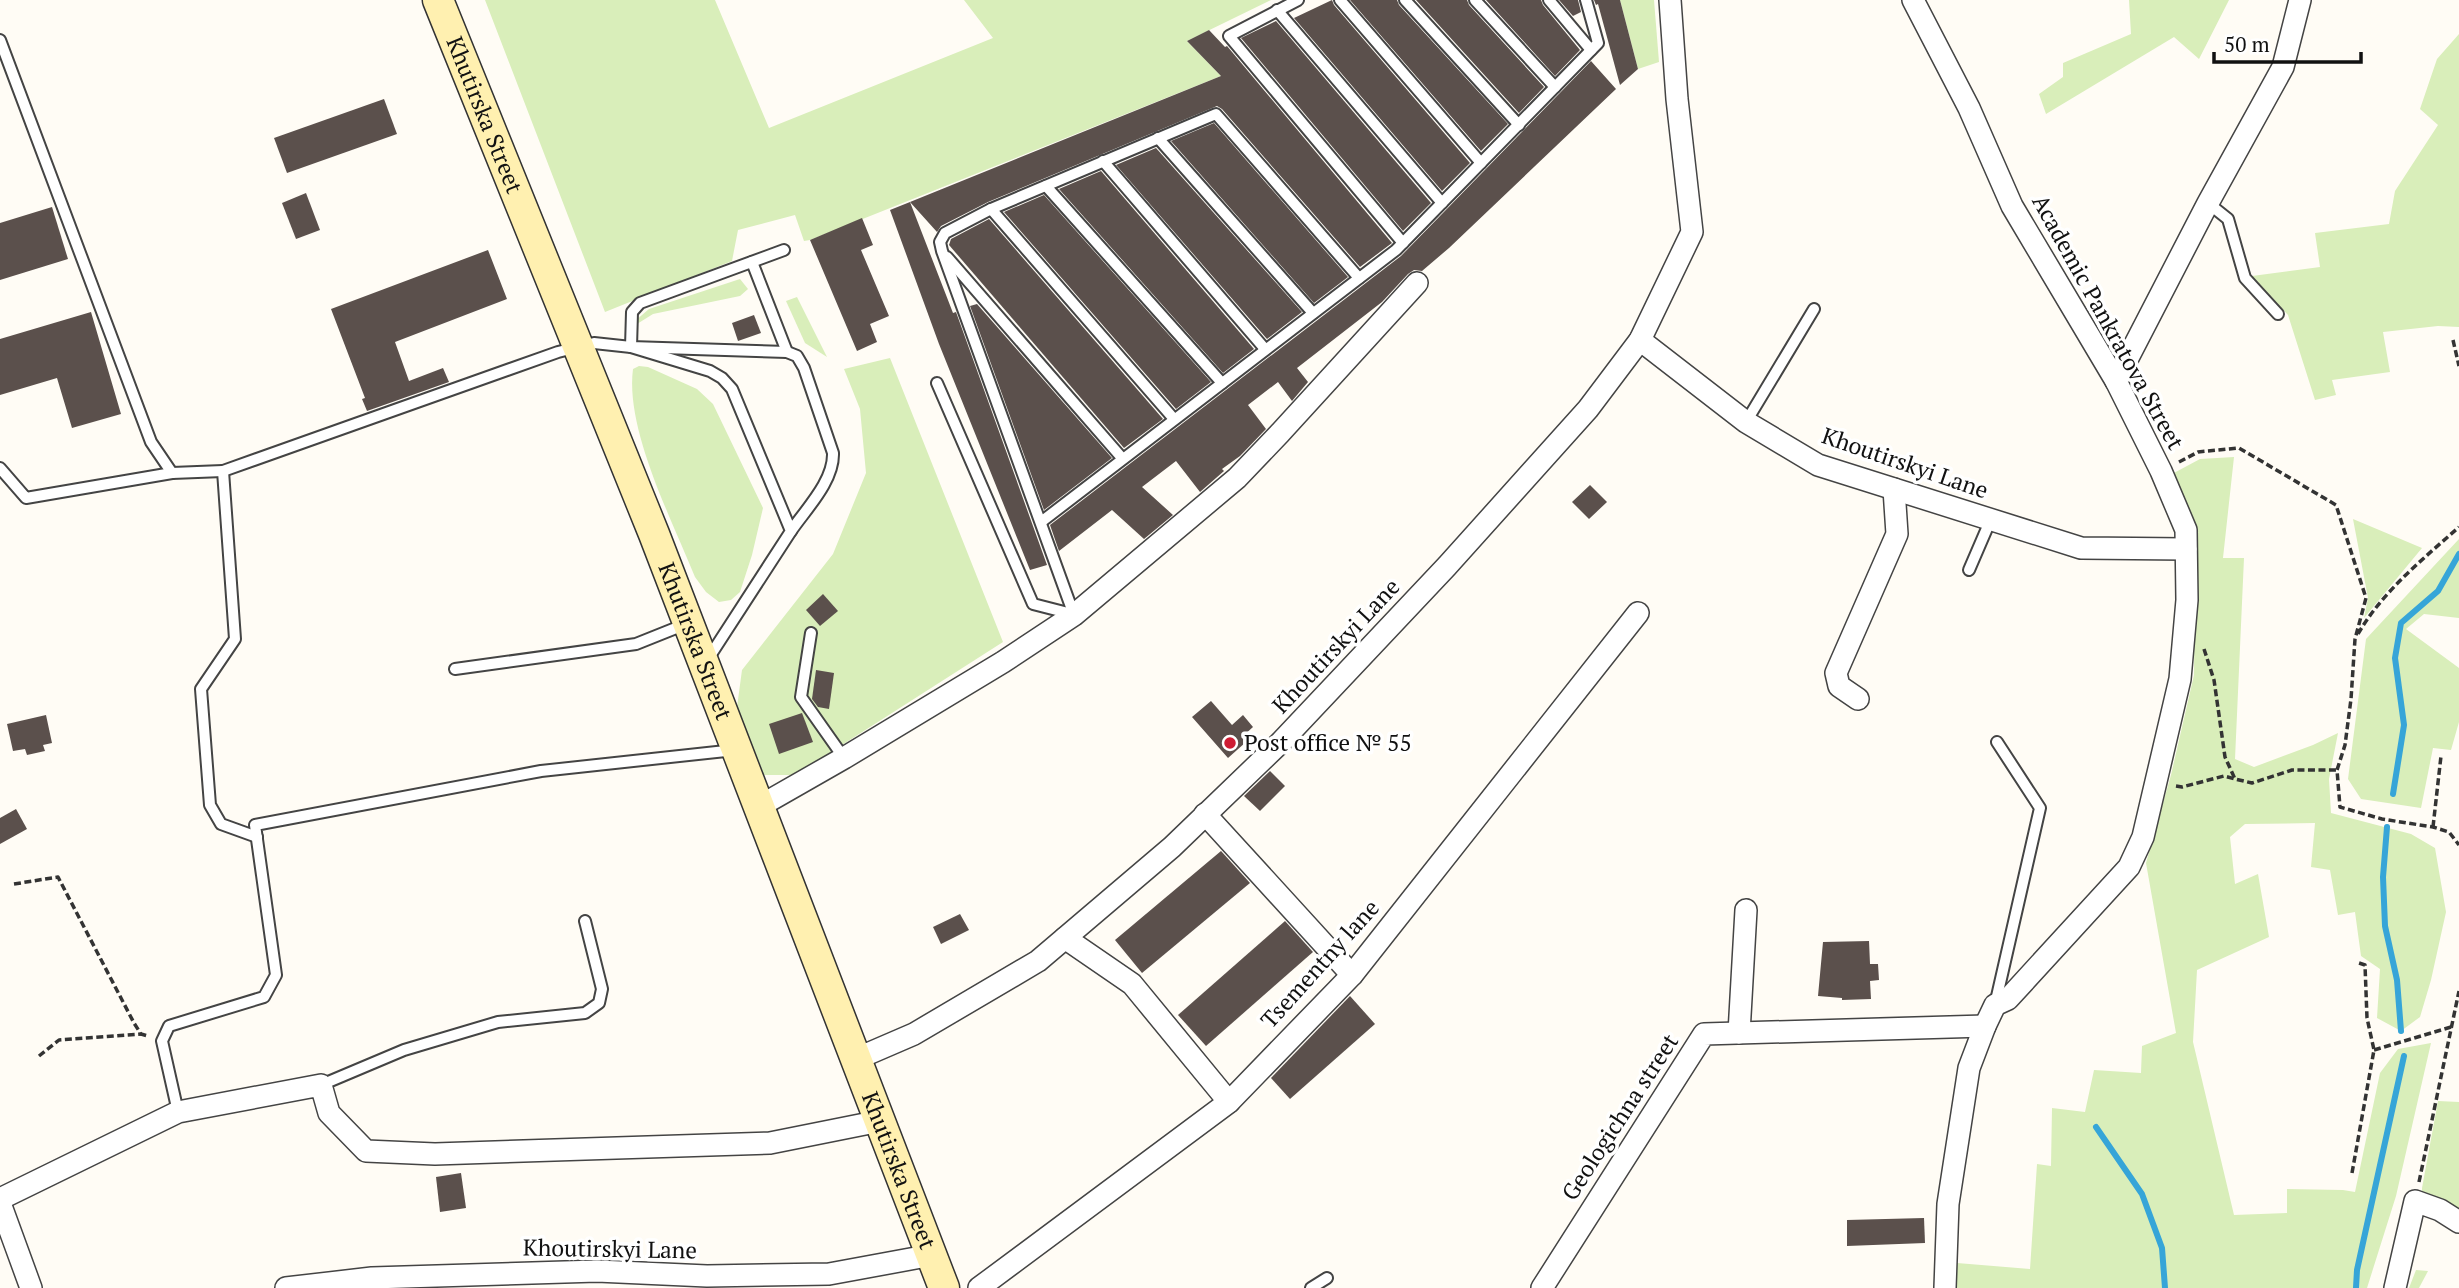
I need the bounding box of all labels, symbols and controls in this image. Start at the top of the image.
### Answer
scale bar [2214,21,2361,65]
text: 50 m [2224,30,2270,58]
street label: Khutirska Street [439,32,531,198]
street label: Academic Pankratova Street [2025,189,2192,455]
street label: Khoutirskyi Lane [1818,420,1992,506]
street label: Khutirska Street [651,558,740,725]
street label: Khoutirskyi Lane [1265,571,1406,720]
place label: Post office № 55 [1244,727,1412,758]
marker: Post office № 55 [1222,735,1238,751]
street label: Tsementny lane [1253,893,1386,1035]
street label: Geologichna street [1554,1027,1685,1206]
street label: Khutirska Street [855,1087,944,1254]
street label: Khoutirskyi Lane [523,1231,697,1266]

